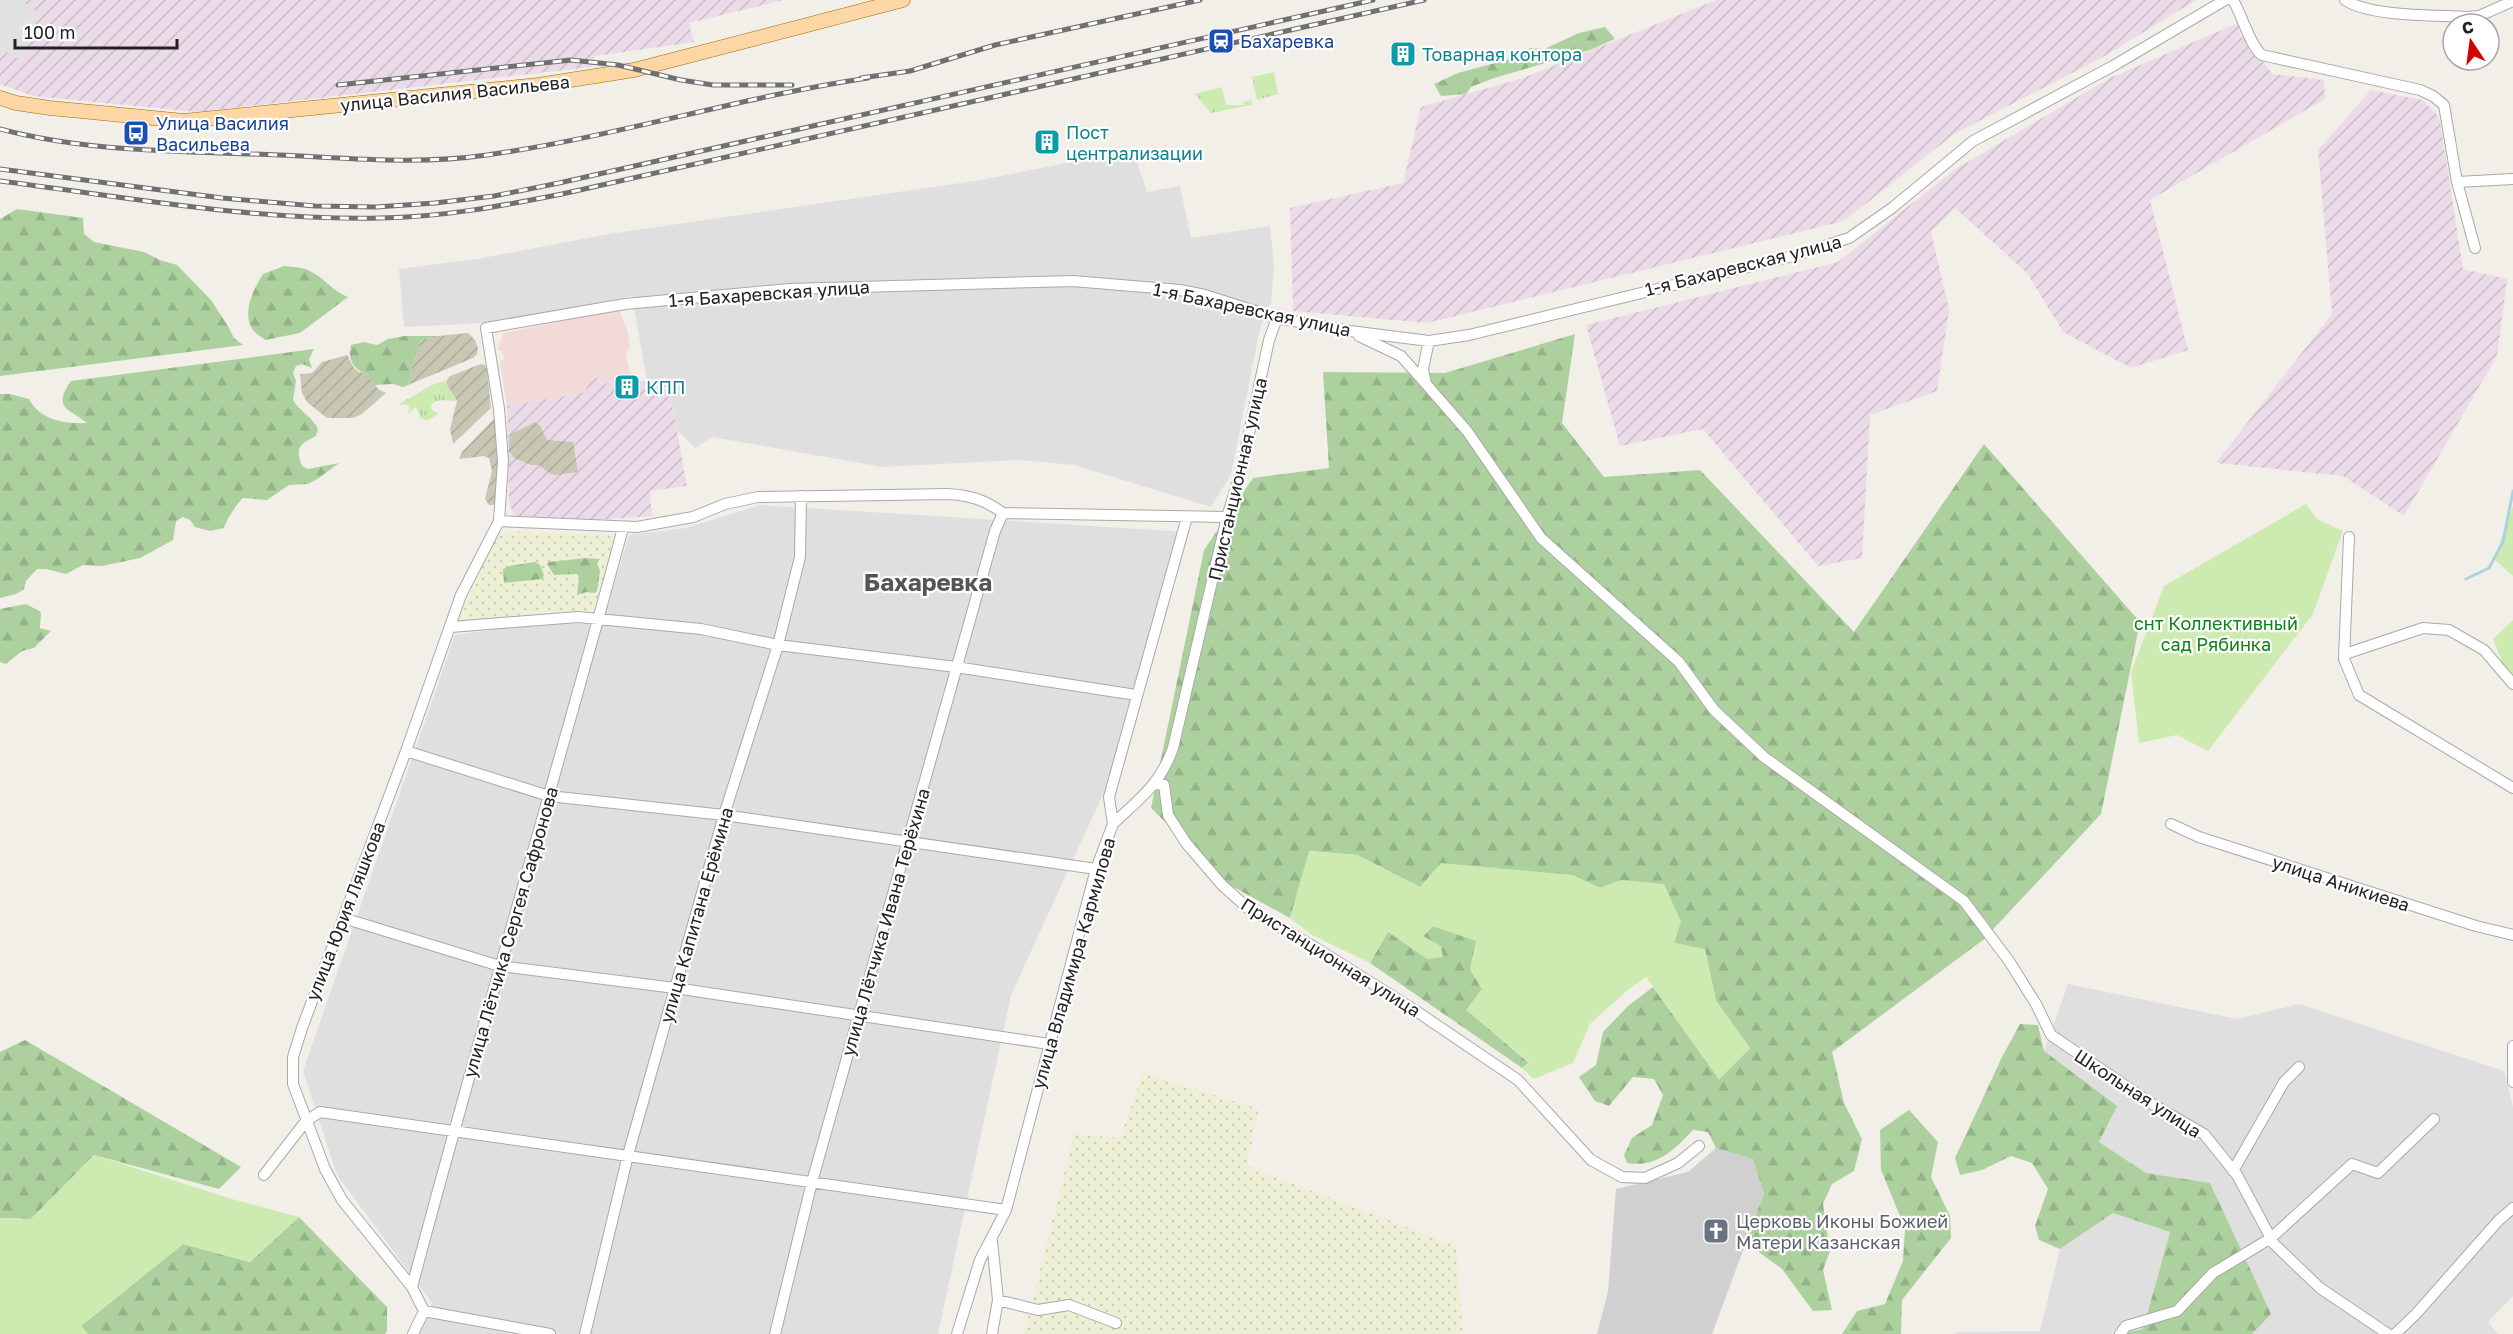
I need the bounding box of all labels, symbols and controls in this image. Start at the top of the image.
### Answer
scale bar [15,12,177,50]
north arrow [2441,12,2501,72]
text: С [2460,16,2475,38]
text: 100 m [24,21,75,43]
station icon: Бахаревка [1206,26,1236,56]
place label: Бахаревка [1240,30,1334,52]
building icon: Товарная контора [1388,39,1418,69]
place label: Товарная контора [1422,43,1582,65]
street label: улица Василия Васильева [339,70,571,116]
place label: Улица Василия Васильева [156,112,289,155]
bus stop icon: Улица Василия Васильева [121,118,151,148]
place label: Пост централизации [1066,121,1203,164]
building icon: Пост централизации [1032,127,1062,157]
street label: 1-я Бахаревская улица [1642,230,1844,300]
street label: 1-я Бахаревская улица [668,275,870,311]
street label: 1-я Бахаревская улица [1151,277,1353,341]
building icon: КПП [612,372,642,402]
street label: Пристанционная улица [1203,375,1271,583]
place label: КПП [646,376,686,398]
district label: Бахаревка [864,567,992,596]
park label: снт Коллективный сад Рябинка [2134,612,2298,655]
street label: улица Лётчика Сергея Сафронова [458,784,562,1080]
street label: улица Лётчика Ивана Терёхина [836,785,934,1059]
street label: улица Капитана Ерёмина [655,805,737,1025]
street label: улица Юрия Ляшкова [301,818,389,1004]
street label: улица Владимира Кармилова [1027,835,1119,1091]
street label: улица Аникиева [2269,850,2413,916]
street label: Пристанционная улица [1237,893,1425,1021]
street label: Школьная улица [2070,1044,2206,1142]
place label: Церковь Иконы Божией Матери Казанская [1736,1210,1948,1253]
church icon: Церковь Иконы Божией Матери Казанская [1701,1216,1731,1246]

